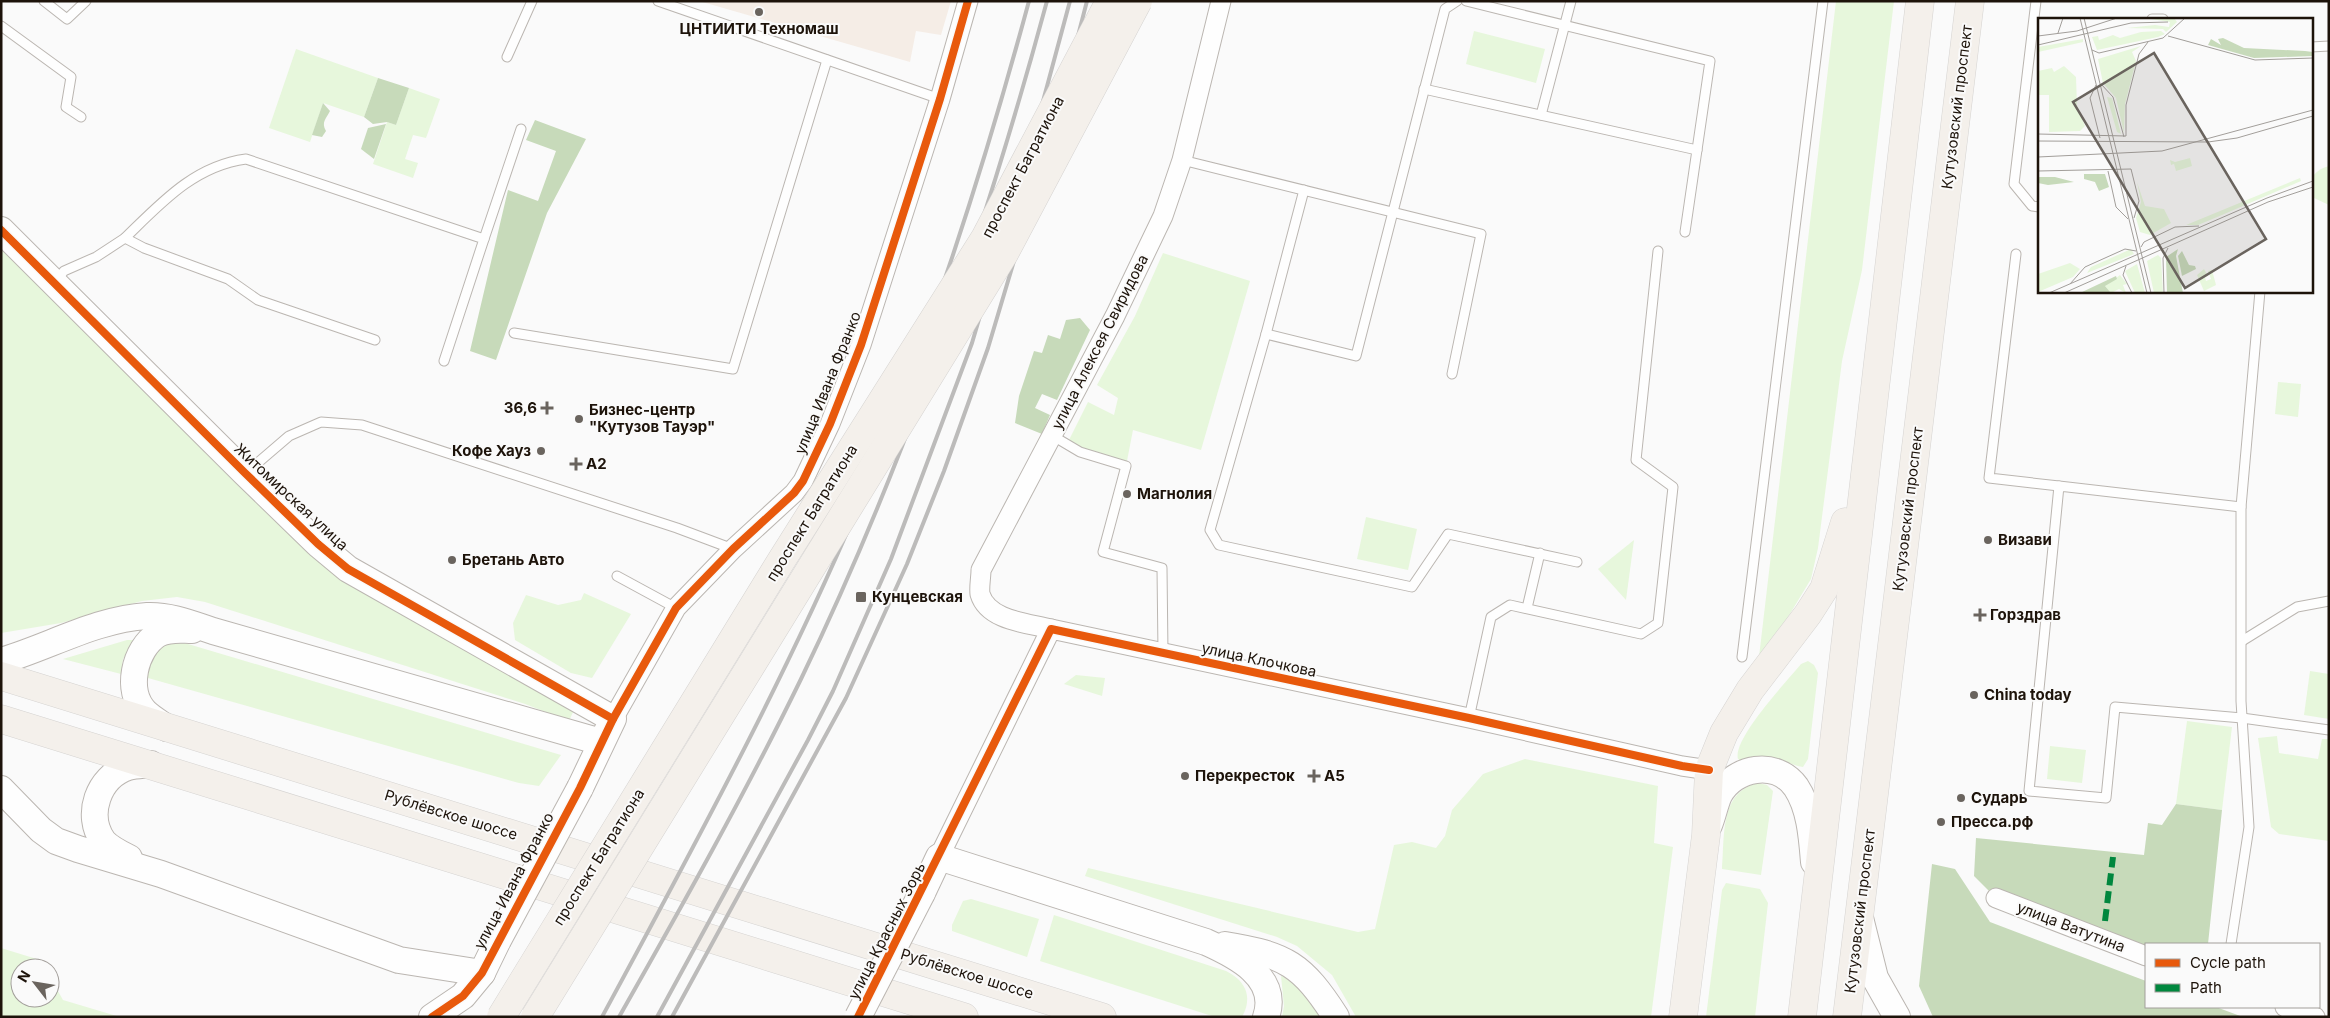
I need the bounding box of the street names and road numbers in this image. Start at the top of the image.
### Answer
street label: Кутузовский проспект [1937,24,1976,190]
street label: проспект Багратиона [977,93,1068,241]
street label: улица Алексея Свиридова [1047,251,1152,432]
street label: улица Ивана Франко [790,309,865,457]
street label: Кутузовский проспект [1888,426,1927,592]
street label: Житомирская улица [230,439,352,554]
street label: проспект Багратиона [762,441,861,585]
street label: улица Клочкова [1200,638,1318,681]
street label: Рублёвское шоссе [382,785,520,844]
street label: проспект Багратиона [549,785,648,929]
street label: улица Ивана Франко [469,809,558,953]
street label: Кутузовский проспект [1840,828,1879,994]
street label: улица Красных Зорь [844,859,929,1003]
street label: улица Ватутина [2014,897,2128,956]
street label: Рублёвское шоссе [898,944,1036,1003]

